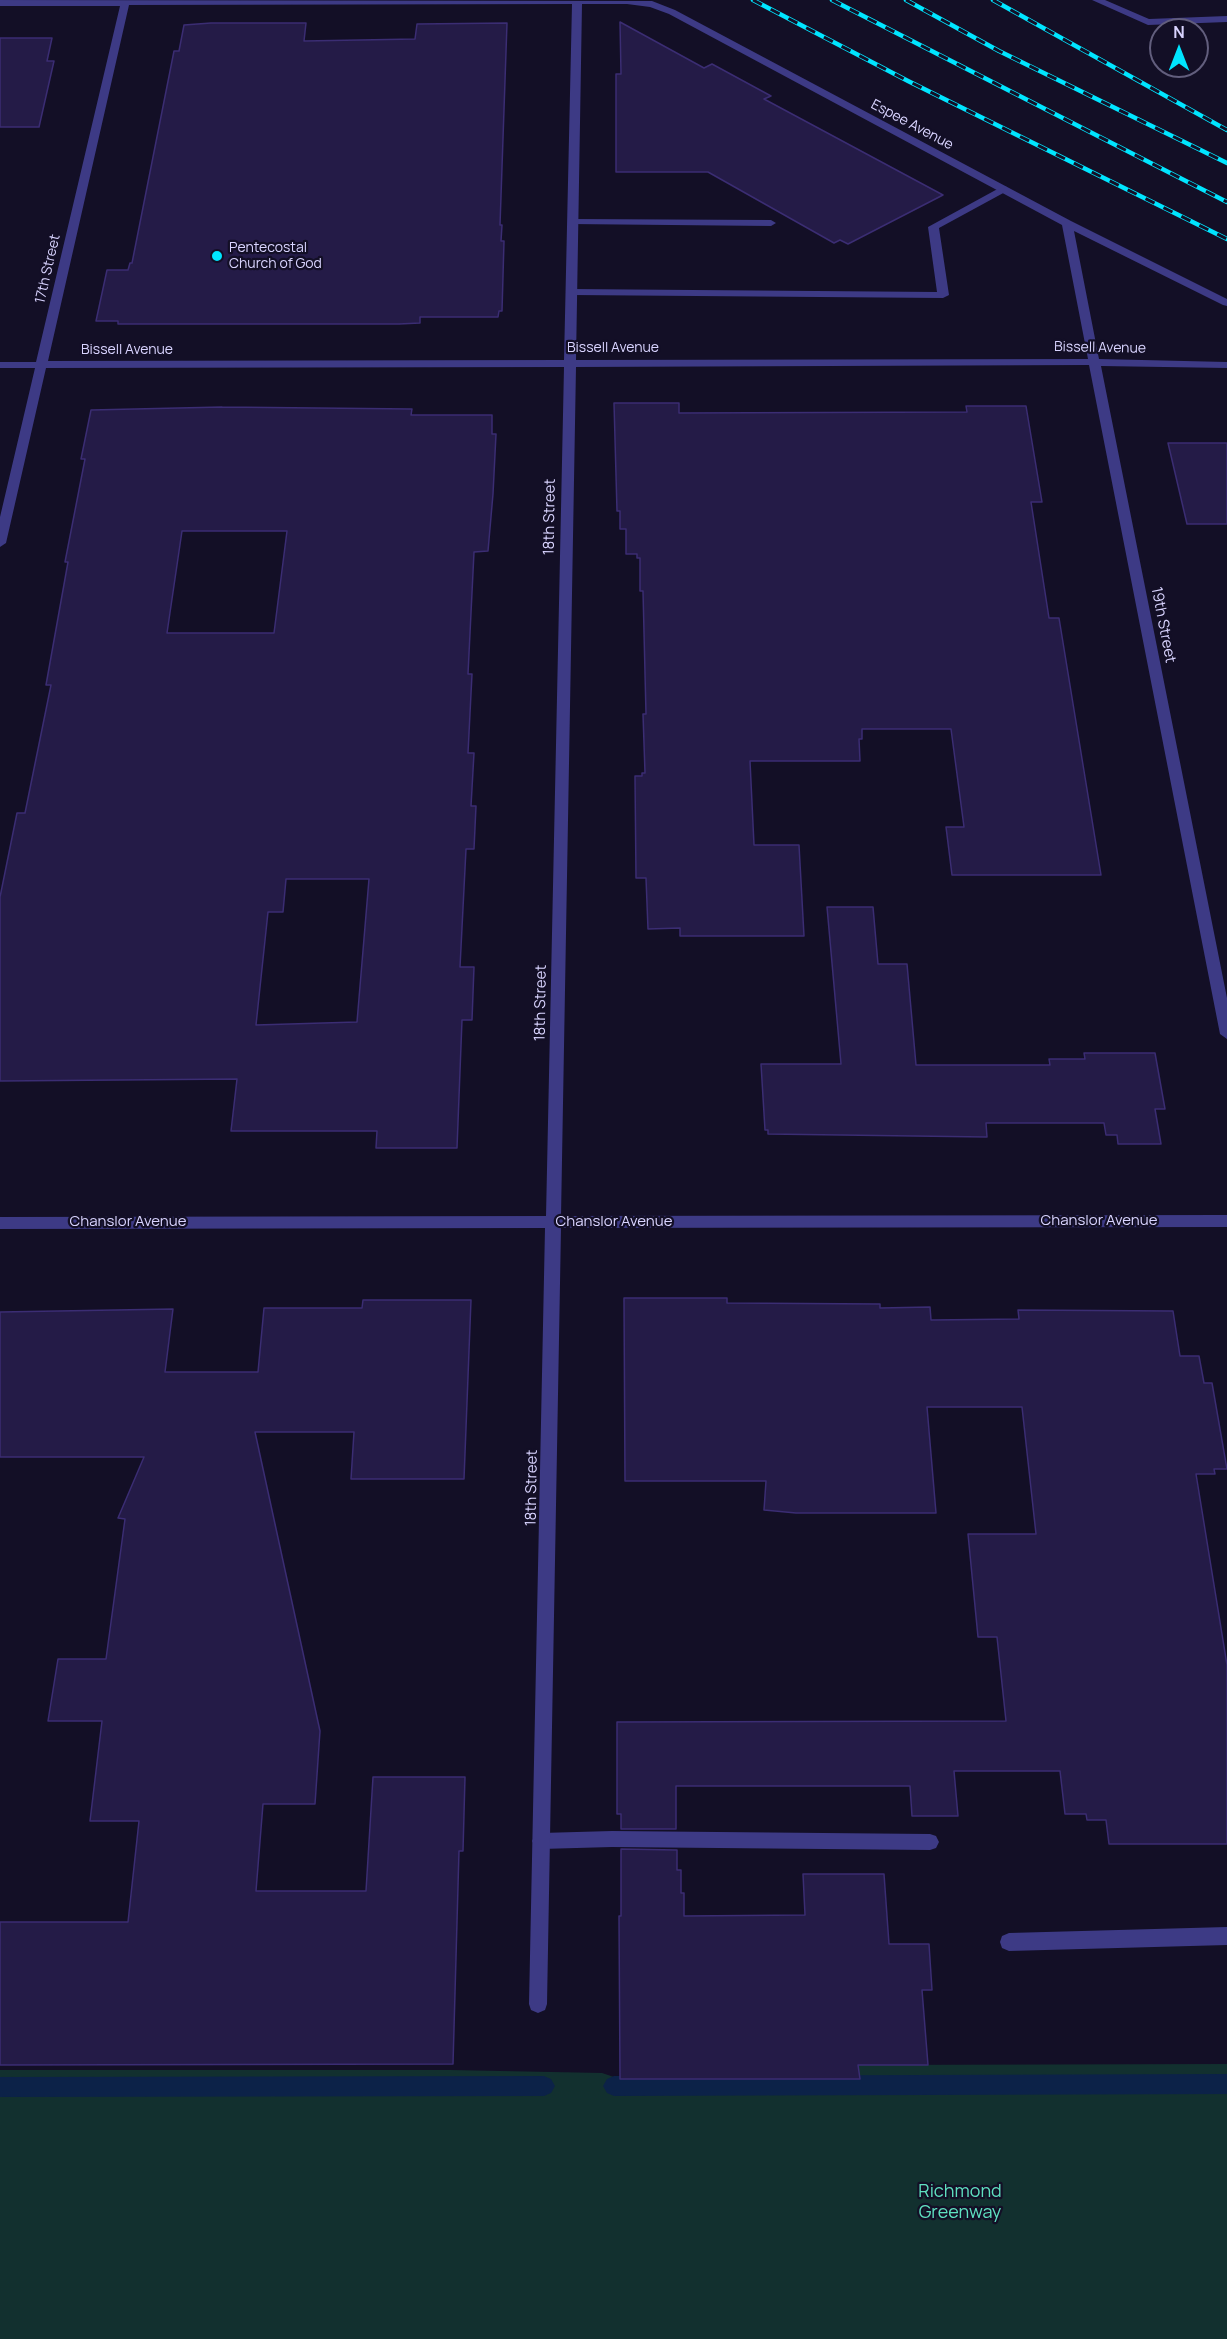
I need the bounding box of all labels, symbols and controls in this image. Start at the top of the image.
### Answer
north arrow [1149,18,1209,78]
text: N [1173,21,1185,43]
street label: Espee Avenue [868,96,956,154]
street label: 17th Street [32,233,64,305]
place label: Pentecostal Church of God [229,240,322,272]
marker: Pentecostal Church of God [210,249,224,263]
street label: Bissell Avenue [1054,339,1146,357]
street label: Bissell Avenue [567,340,659,356]
street label: Bissell Avenue [81,342,173,358]
street label: 18th Street [540,479,560,555]
street label: 19th Street [1147,585,1179,665]
street label: 18th Street [531,965,551,1041]
street label: Chanslor Avenue [1041,1212,1157,1230]
street label: Chanslor Avenue [70,1213,186,1231]
street label: Chanslor Avenue [556,1213,672,1231]
street label: 18th Street [522,1450,542,1526]
park label: Richmond Greenway [918,2181,1002,2224]

